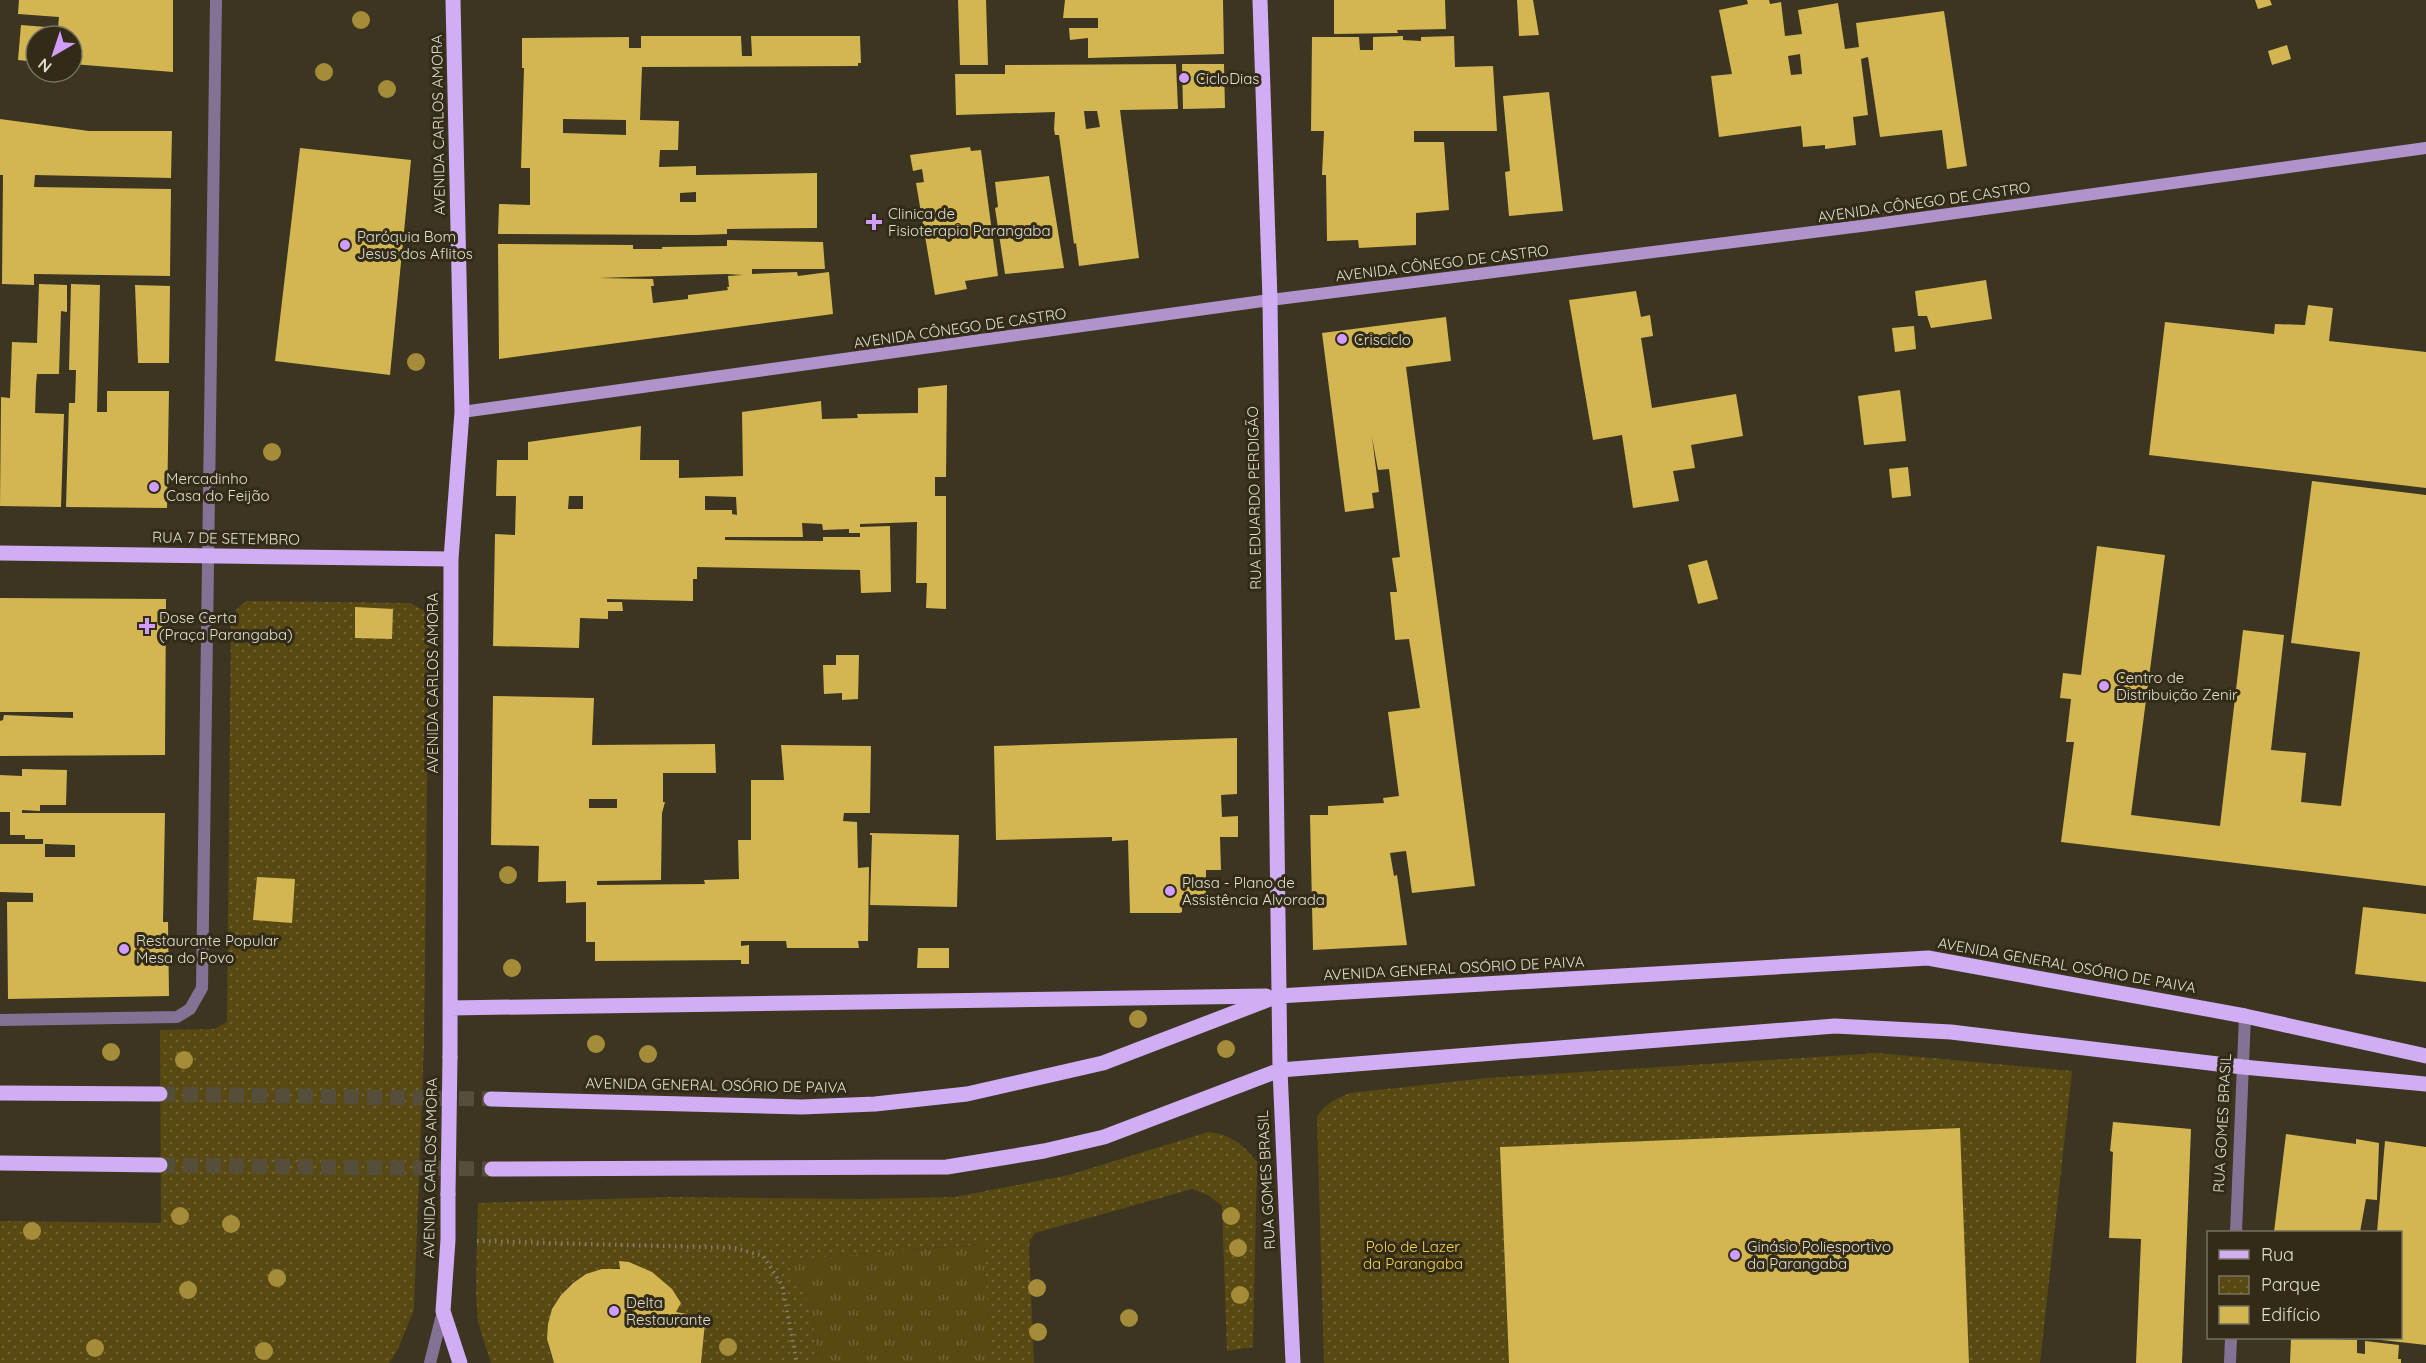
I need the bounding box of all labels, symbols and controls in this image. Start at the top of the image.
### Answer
north arrow [24,24,84,84]
street label: AVENIDA CARLOS AMORA [427,34,449,216]
text: N [34,54,55,77]
place label: CicloDias [1196,69,1259,88]
marker: CicloDias [1177,71,1191,85]
street label: AVENIDA CÔNEGO DE CASTRO [1816,178,2032,226]
place label: Clinica de Fisioterapia Parangaba [888,204,1051,240]
marker: Clinica de Fisioterapia Parangaba [865,213,883,231]
place label: Paróquia Bom Jesus dos Aflitos [357,227,473,263]
marker: Paróquia Bom Jesus dos Aflitos [338,238,352,252]
street label: AVENIDA CÔNEGO DE CASTRO [1334,240,1550,286]
street label: AVENIDA CÔNEGO DE CASTRO [852,304,1068,352]
place label: Crisciclo [1354,330,1411,349]
marker: Crisciclo [1335,332,1349,346]
street label: RUA EDUARDO PERDIGÃO [1243,406,1265,590]
place label: Mercadinho Casa do Feijão [166,469,270,505]
marker: Mercadinho Casa do Feijão [147,480,161,494]
street label: RUA 7 DE SETEMBRO [152,527,300,549]
street label: AVENIDA CARLOS AMORA [423,592,442,773]
place label: Dose Certa (Praça Parangaba) [159,608,293,644]
marker: Dose Certa (Praça Parangaba) [140,619,154,633]
place label: Centro de Distribuição Zenir [2116,668,2238,704]
marker: Centro de Distribuição Zenir [2097,679,2111,693]
place label: Plasa - Plano de Assistência Alvorada [1182,873,1325,909]
marker: Plasa - Plano de Assistência Alvorada [1163,884,1177,898]
place label: Restaurante Popular Mesa do Povo [136,931,279,967]
street label: AVENIDA GENERAL OSÓRIO DE PAIVA [1937,933,2198,997]
marker: Restaurante Popular Mesa do Povo [117,942,131,956]
street label: AVENIDA GENERAL OSÓRIO DE PAIVA [1323,952,1585,984]
street label: RUA GOMES BRASIL [2209,1053,2235,1193]
street label: AVENIDA GENERAL OSÓRIO DE PAIVA [585,1073,847,1097]
street label: AVENIDA CARLOS AMORA [419,1077,441,1259]
street label: RUA GOMES BRASIL [1253,1110,1279,1250]
legend [2207,1231,2402,1339]
park label: Polo de Lazer da Parangaba [1363,1237,1463,1273]
place label: Ginásio Poliesportivo da Parangaba [1747,1237,1891,1273]
text: Rua [2261,1243,2294,1266]
marker: Ginásio Poliesportivo da Parangaba [1728,1248,1742,1262]
text: Parque [2261,1273,2320,1296]
place label: Delta Restaurante [626,1293,711,1329]
text: Edifício [2261,1303,2320,1326]
marker: Delta Restaurante [607,1304,621,1318]

